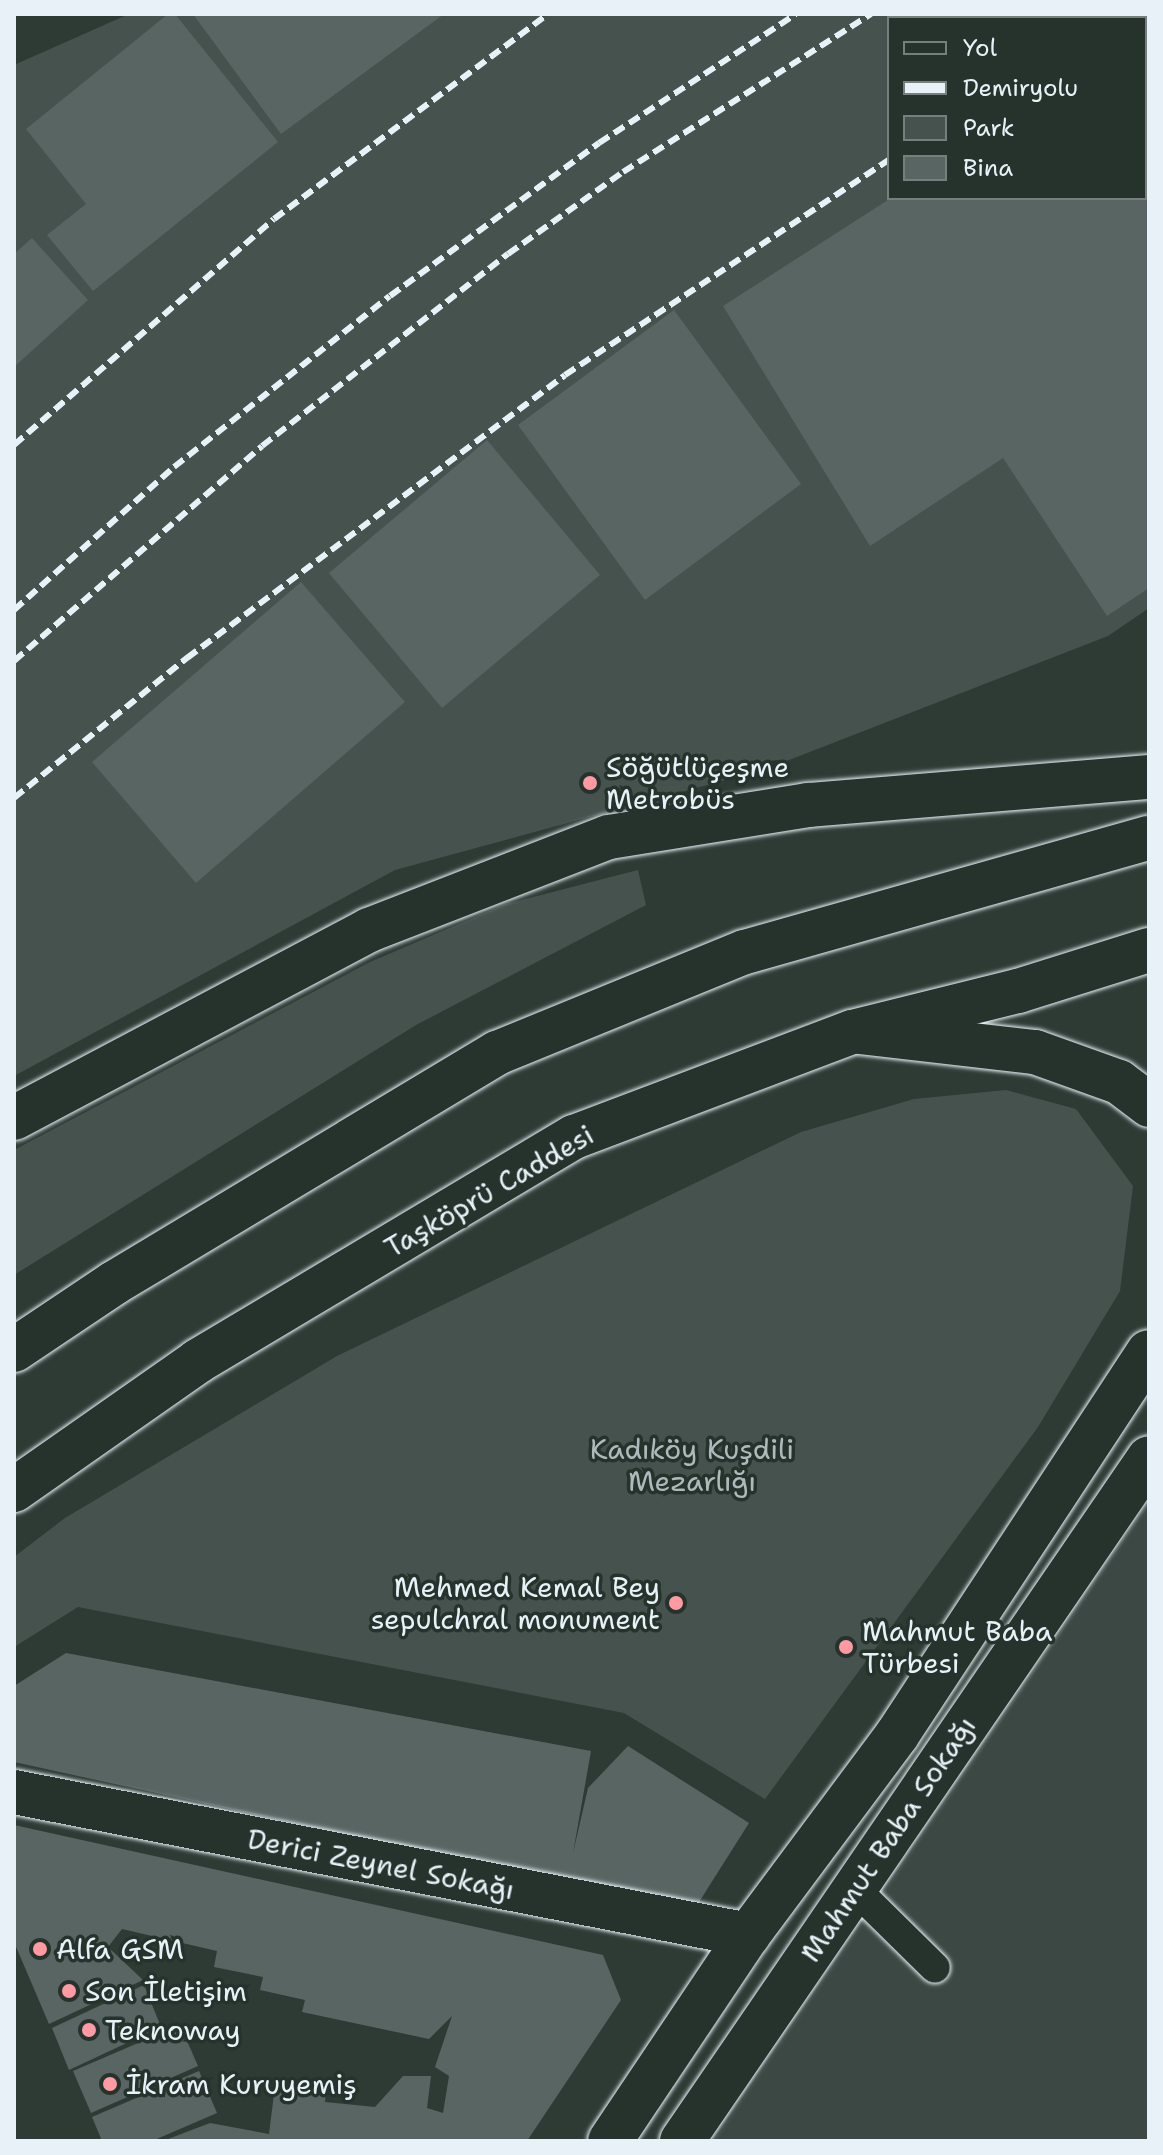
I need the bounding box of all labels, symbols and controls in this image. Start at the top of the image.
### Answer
legend [887,16,1147,200]
text: Yol [963,32,997,64]
text: Demiryolu [963,72,1078,104]
text: Park [963,112,1015,144]
text: Bina [963,152,1013,184]
place label: Söğütlüçeşme Metrobüs [606,750,789,816]
marker: Söğütlüçeşme Metrobüs [581,774,599,792]
street label: Taşköprü Caddesi [378,1117,600,1265]
park label: Kadıköy Kuşdili Mezarlığı [590,1432,794,1498]
place label: Mehmed Kemal Bey sepulchral monument [371,1570,660,1636]
marker: Mehmed Kemal Bey sepulchral monument [667,1594,685,1612]
place label: Mahmut Baba Türbesi [862,1614,1053,1680]
marker: Mahmut Baba Türbesi [837,1638,855,1656]
street label: Mahmut Baba Sokağı [793,1710,983,1968]
street label: Derici Zeynel Sokağı [245,1822,517,1906]
place label: Alfa GSM [56,1932,184,1966]
marker: Alfa GSM [31,1940,49,1958]
place label: Son İletişim [85,1974,247,2008]
marker: Son İletişim [60,1982,78,2000]
place label: Teknoway [105,2013,241,2047]
marker: Teknoway [80,2021,98,2039]
place label: İkram Kuruyemiş [126,2067,357,2101]
marker: İkram Kuruyemiş [101,2075,119,2093]

